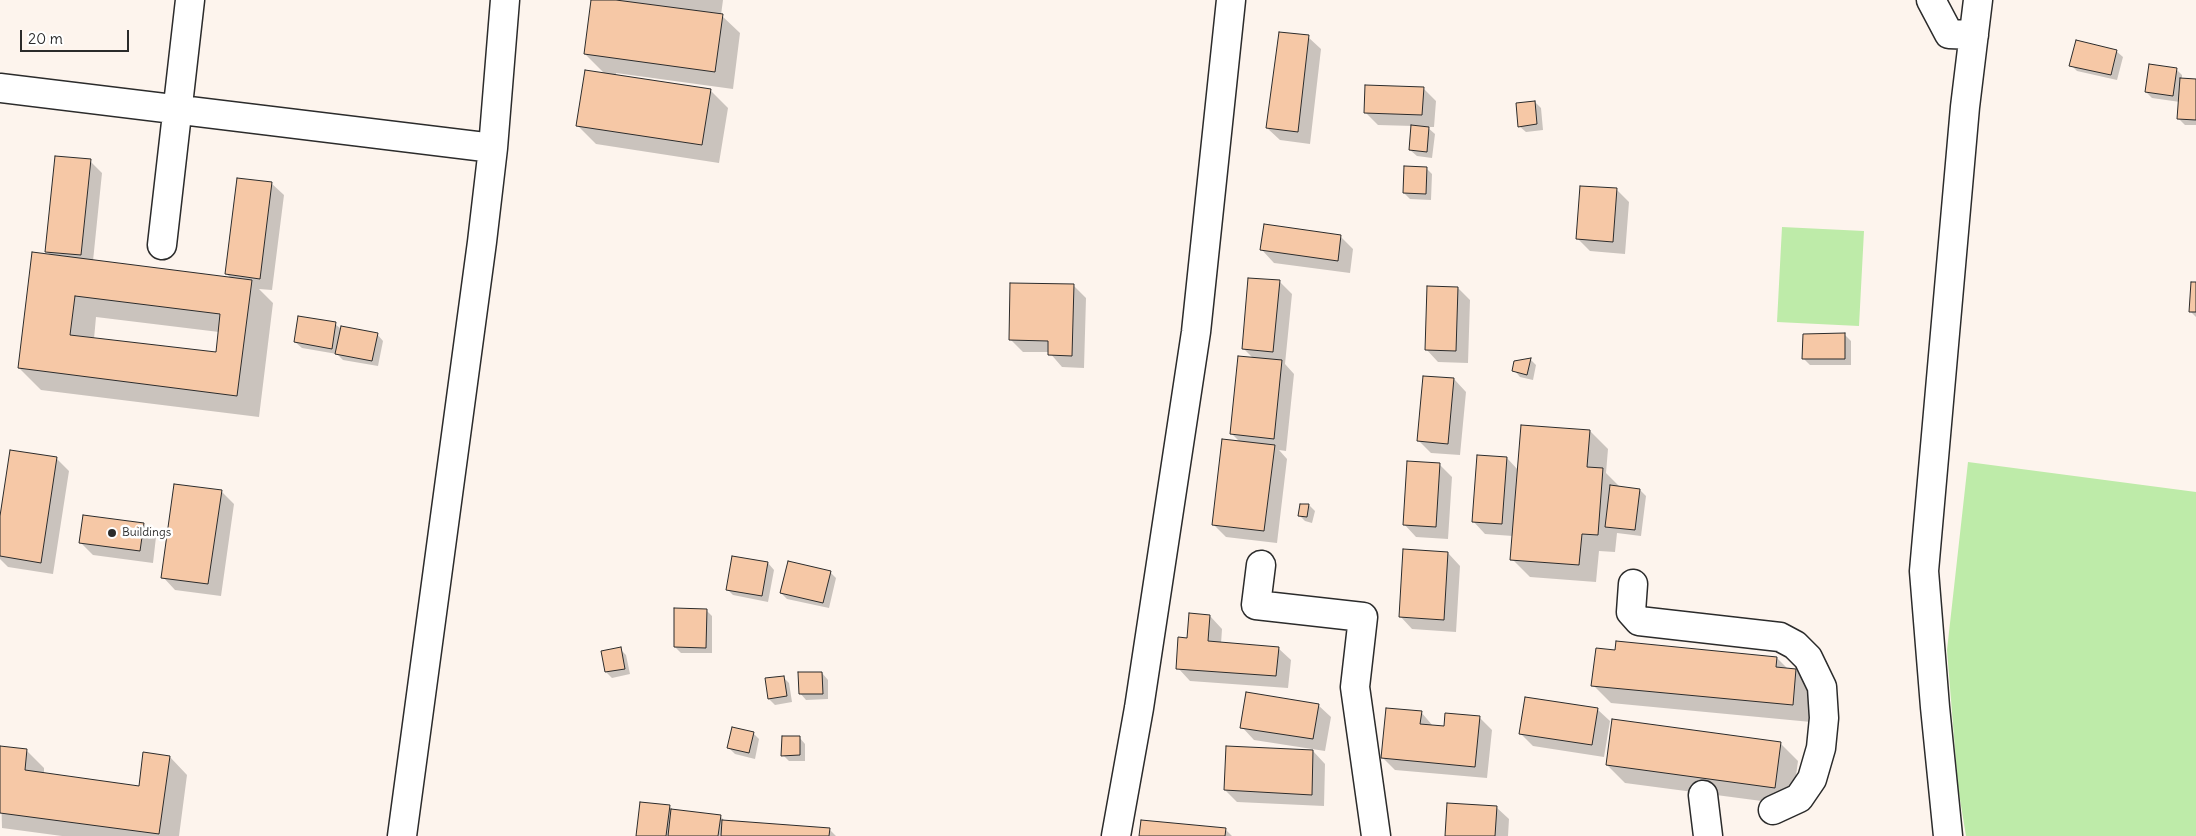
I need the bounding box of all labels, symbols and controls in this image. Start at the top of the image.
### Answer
scale bar [22,20,131,52]
text: 20 m [28,29,63,48]
place label: Buildings [122,526,171,540]
marker: Buildings [106,527,118,539]

